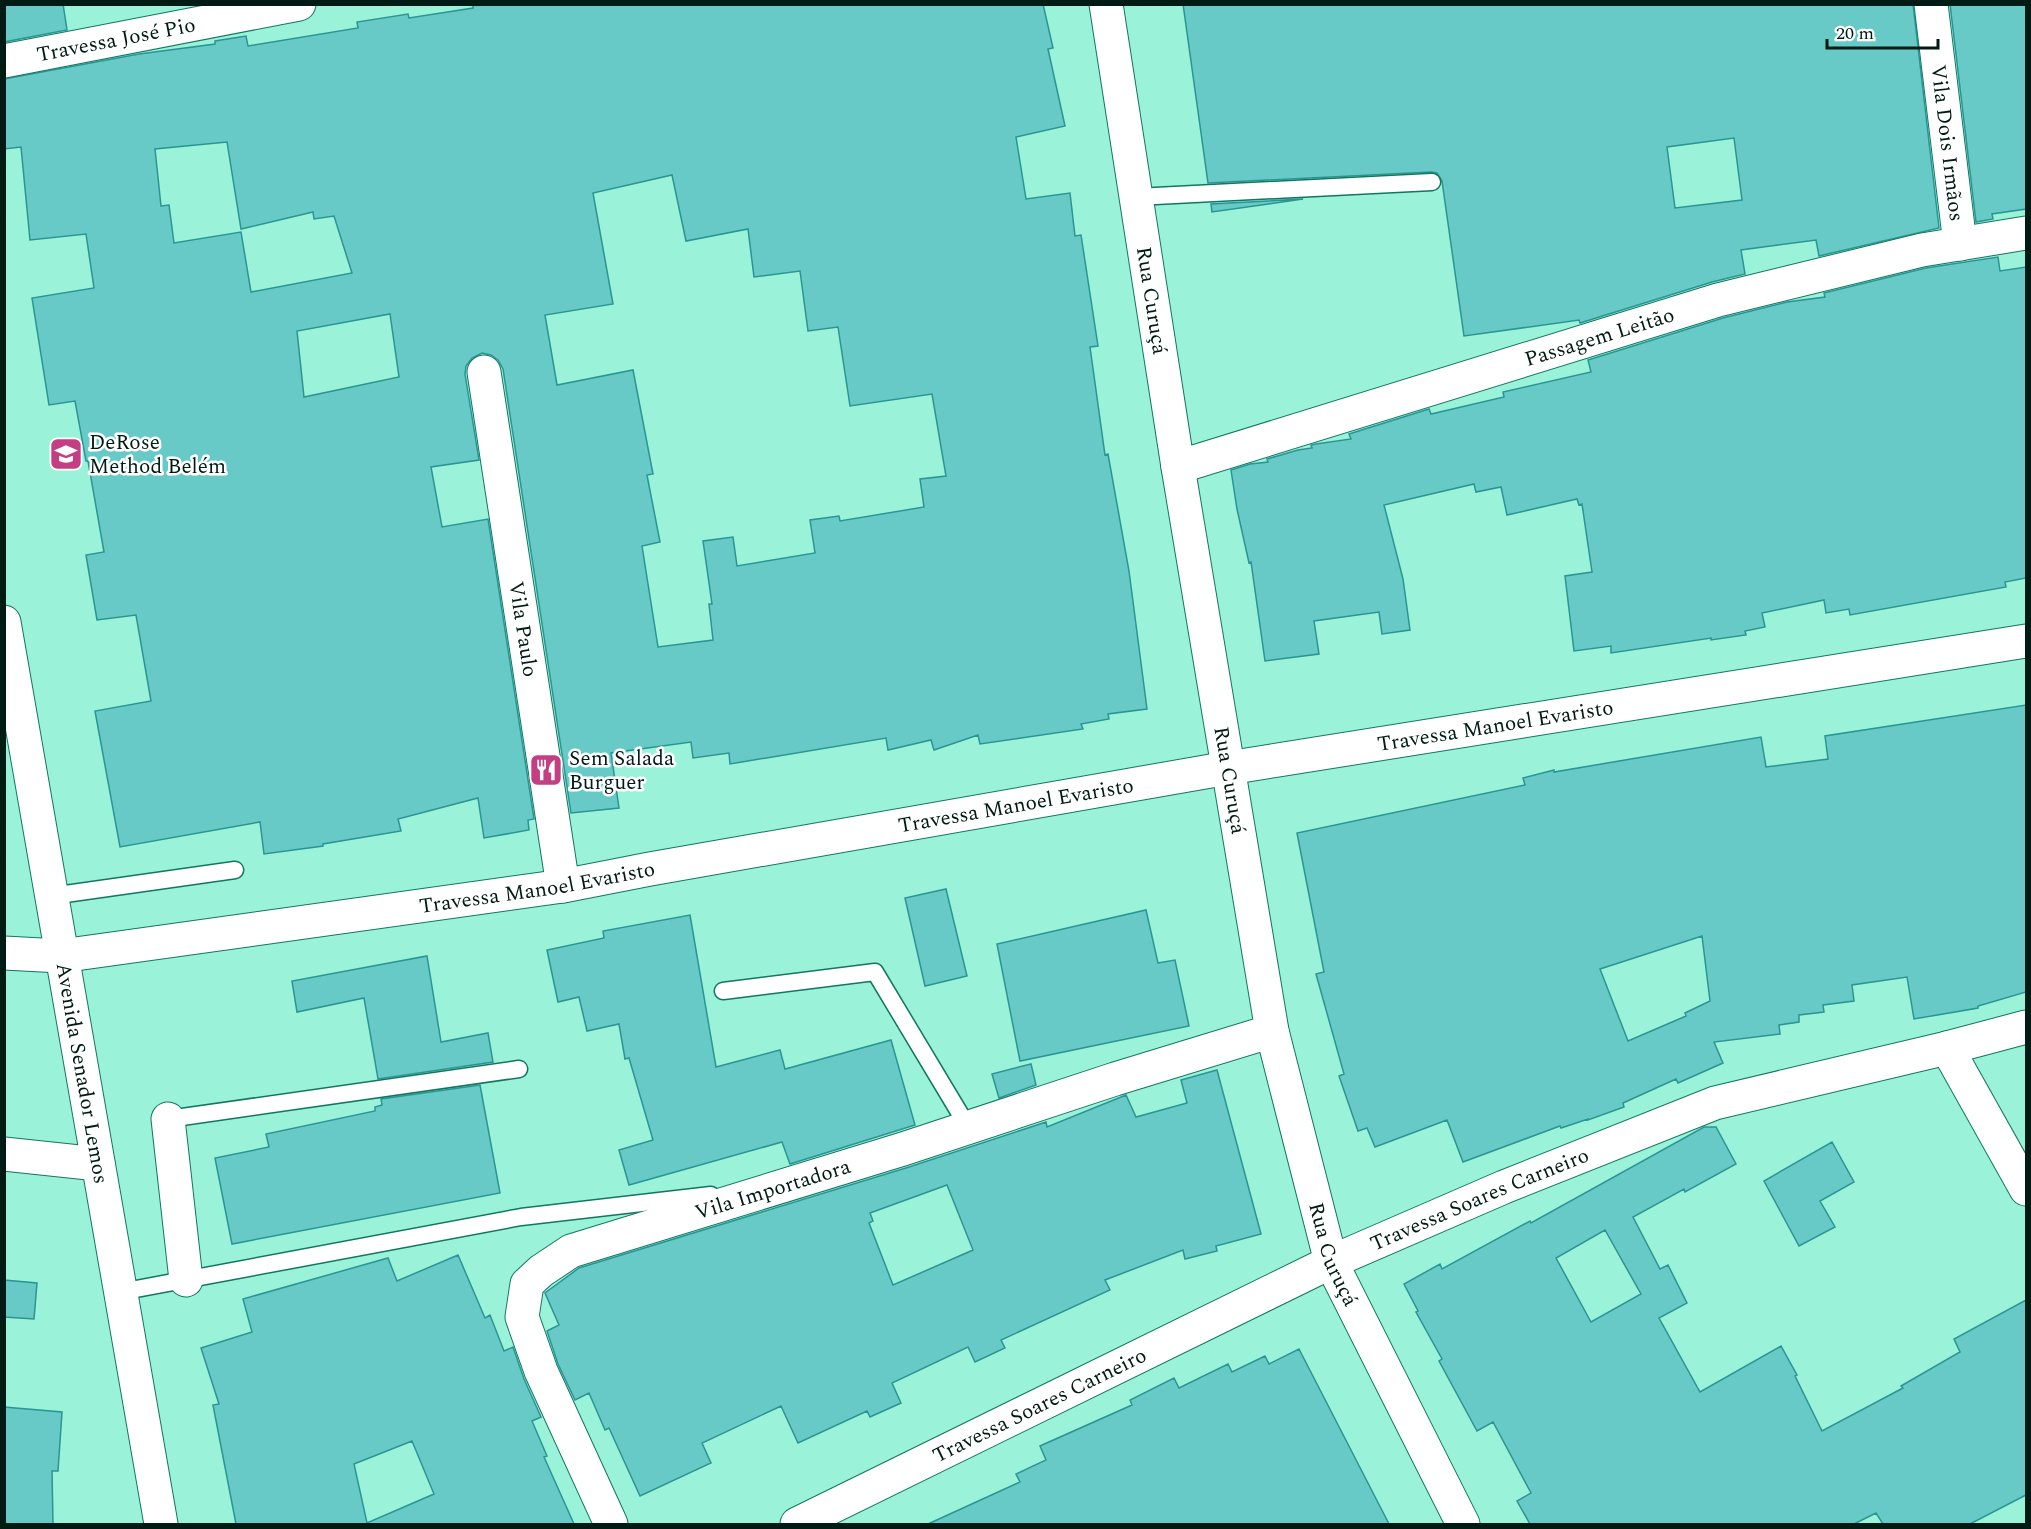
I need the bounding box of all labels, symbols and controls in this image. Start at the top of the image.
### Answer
street label: Travessa José Pio [34,9,198,71]
scale bar [1827,12,1938,50]
text: 20 m [1836,20,1874,47]
street label: Vila Dois Irmãos [1921,63,1972,223]
street label: Rua Curuçá [1127,244,1175,357]
street label: Passagem Leitão [1521,299,1678,376]
place label: DeRose Method Belém [89,427,226,483]
school or university icon: DeRose Method Belém [48,436,84,472]
street label: Vila Paulo [499,579,546,679]
street label: Travessa Manoel Evaristo [1375,692,1616,761]
street label: Rua Curuçá [1204,724,1254,837]
place label: Sem Salada Burguer [569,743,675,799]
restaurant icon: Sem Salada Burguer [528,752,564,788]
street label: Travessa Manoel Evaristo [896,770,1136,842]
street label: Travessa Manoel Evaristo [417,853,658,923]
street label: Avenida Senador Lemos [47,960,117,1186]
street label: Travessa Soares Carneiro [1365,1140,1594,1260]
street label: Vila Importadora [691,1151,856,1229]
street label: Rua Curuçá [1299,1199,1366,1313]
street label: Travessa Soares Carneiro [927,1340,1152,1472]

